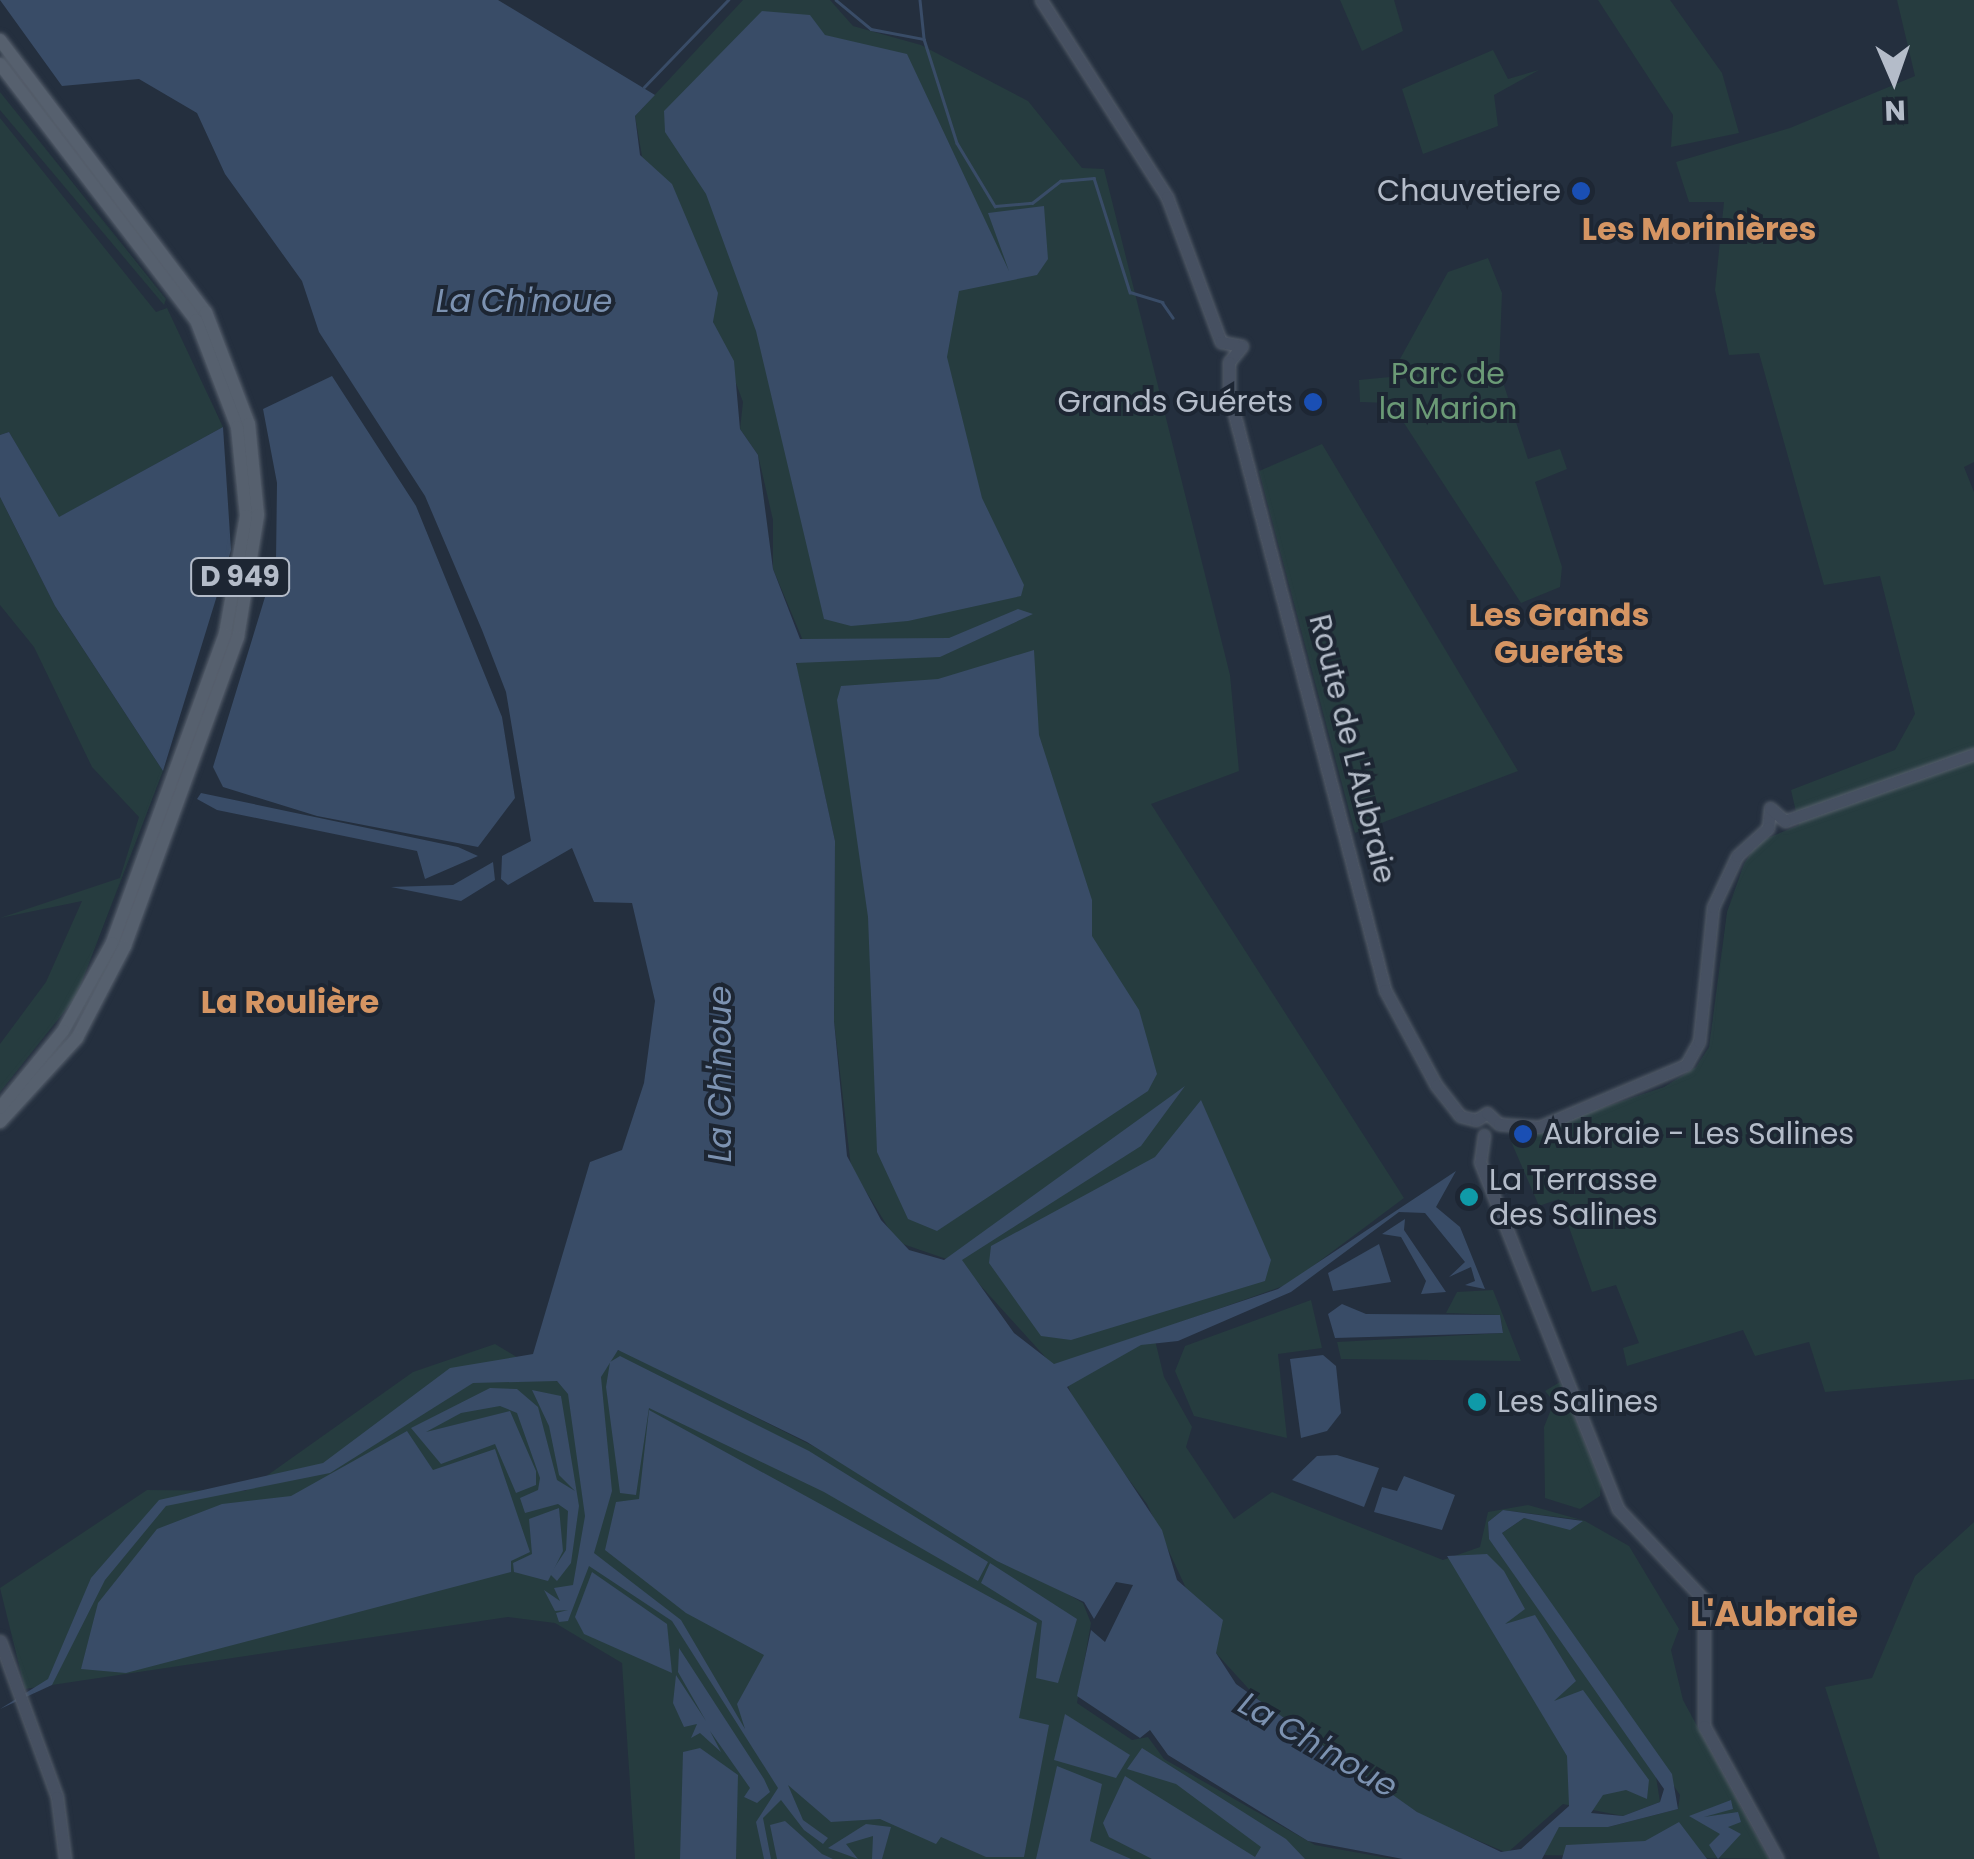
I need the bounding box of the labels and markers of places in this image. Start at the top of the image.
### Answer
place label: Chauvetiere [1377,173,1561,209]
marker: Chauvetiere [1570,180,1592,202]
place label: Grands Guérets [1058,384,1293,420]
marker: Grands Guérets [1302,391,1324,413]
place label: Aubraie - Les Salines [1543,1116,1854,1152]
marker: Aubraie - Les Salines [1512,1123,1534,1145]
place label: La Terrasse des Salines [1489,1162,1658,1232]
marker: La Terrasse des Salines [1458,1186,1480,1208]
place label: Les Salines [1497,1384,1658,1420]
marker: Les Salines [1466,1391,1488,1413]

